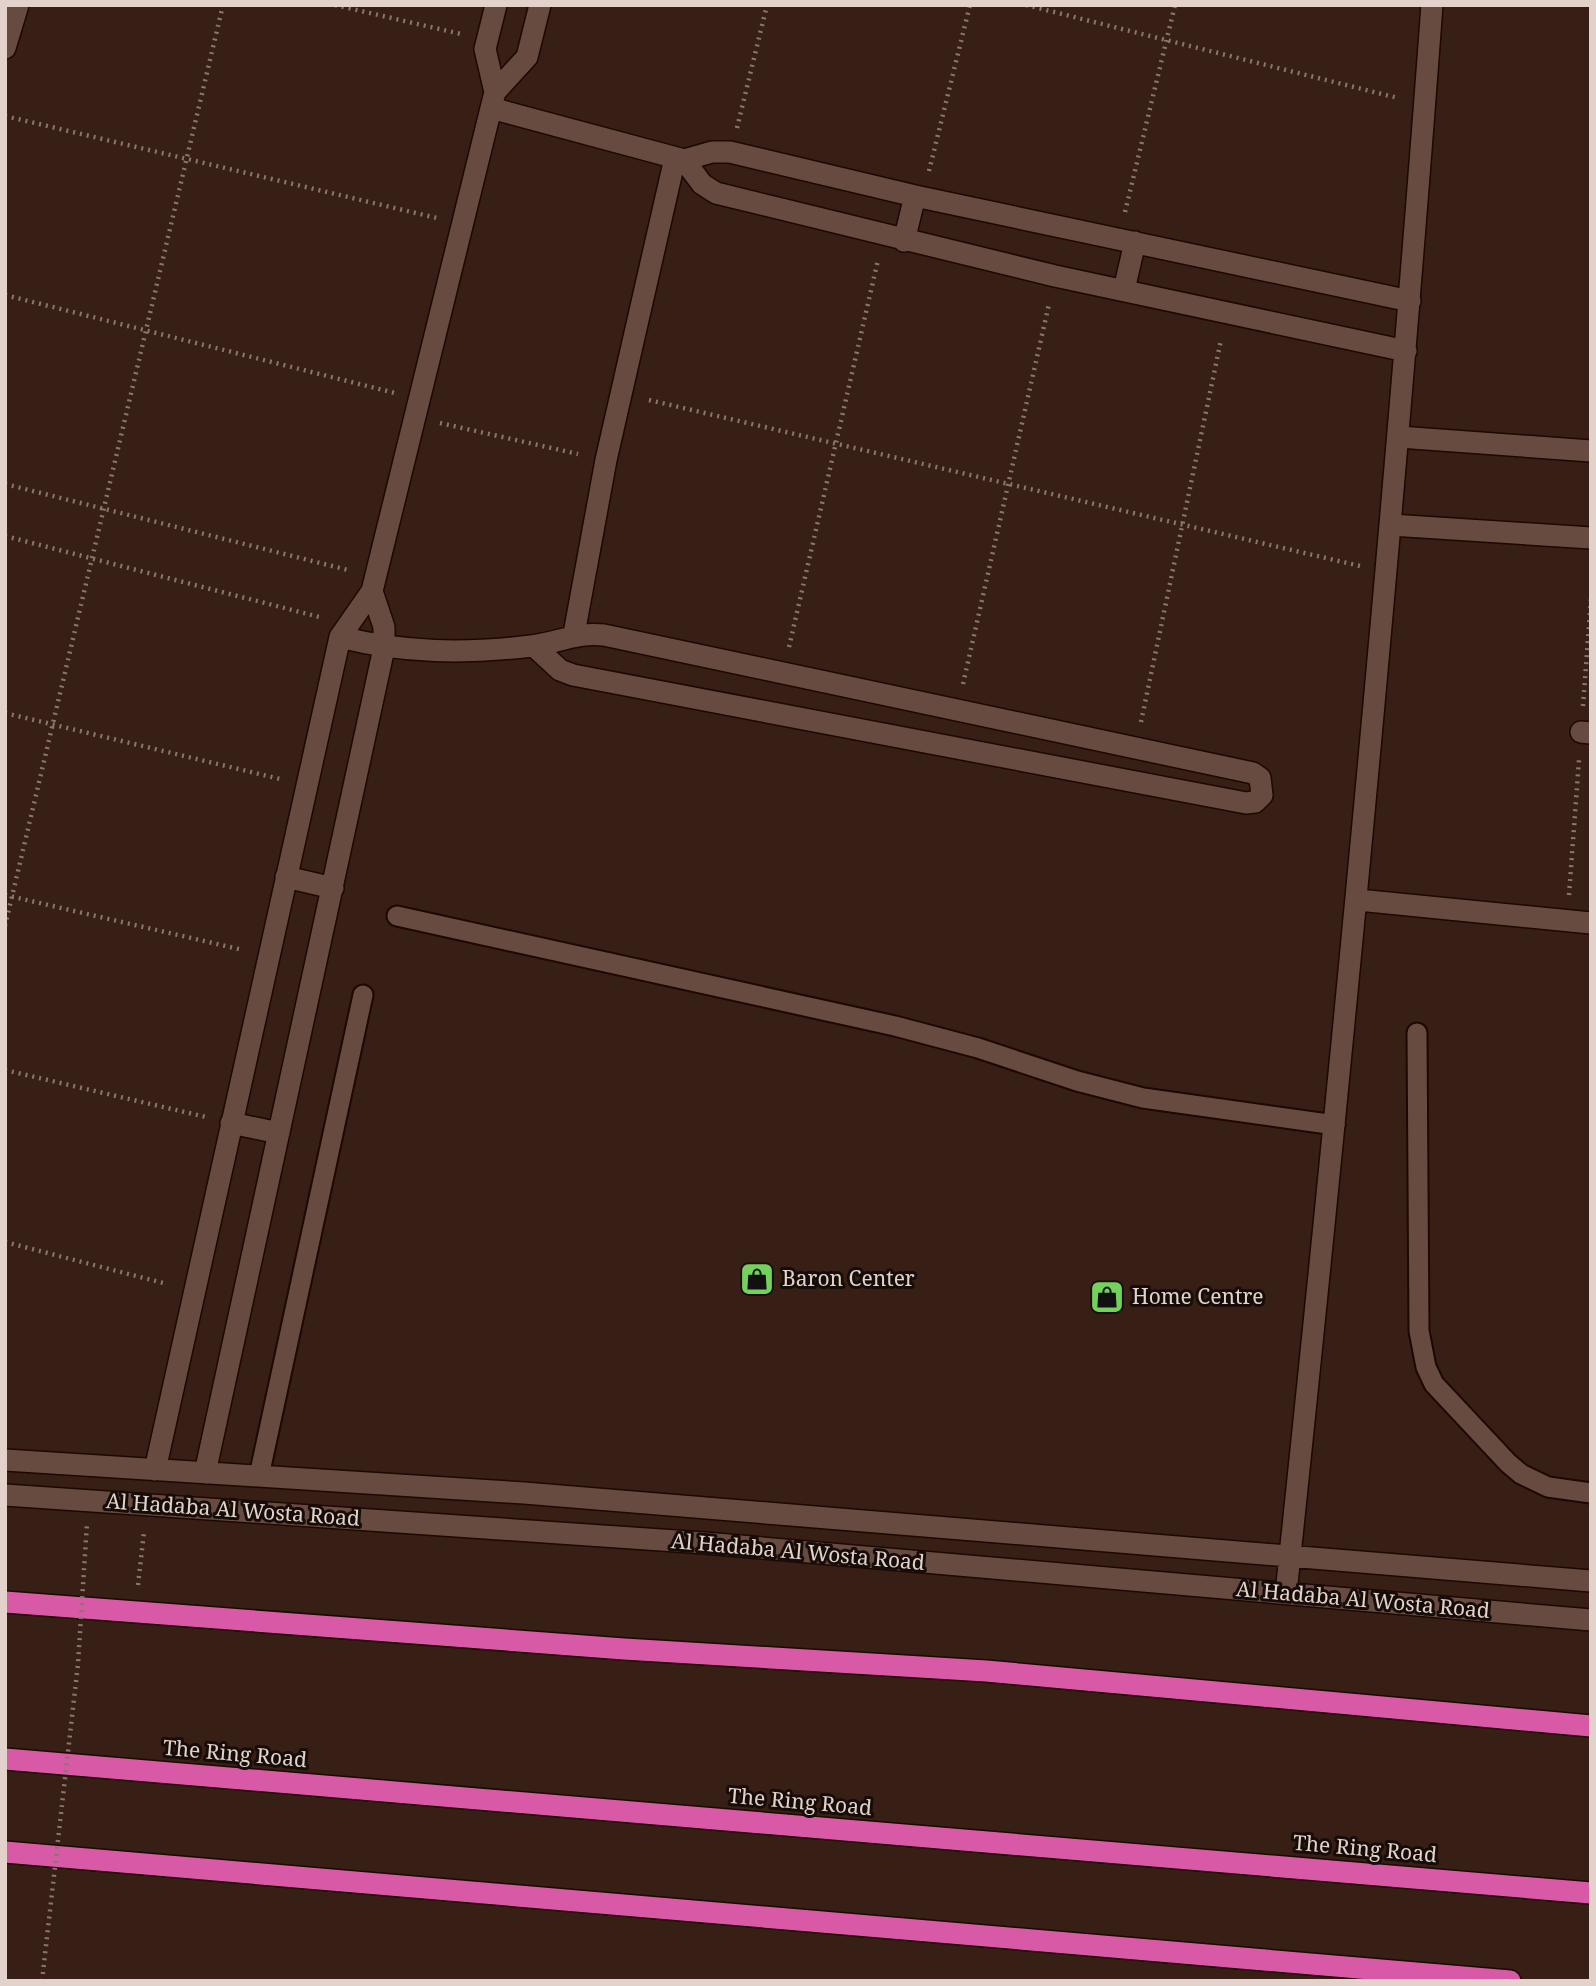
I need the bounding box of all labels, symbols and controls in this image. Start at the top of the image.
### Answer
shop icon: Baron Center [738,1260,776,1298]
place label: Baron Center [782,1264,915,1292]
shop icon: Home Centre [1088,1278,1126,1316]
place label: Home Centre [1132,1282,1264,1310]
street label: Al Hadaba Al Wosta Road [105,1486,361,1532]
street label: Al Hadaba Al Wosta Road [670,1526,926,1576]
street label: Al Hadaba Al Wosta Road [1235,1574,1491,1624]
street label: The Ring Road [162,1733,308,1773]
street label: The Ring Road [727,1781,873,1821]
street label: The Ring Road [1292,1828,1438,1868]

